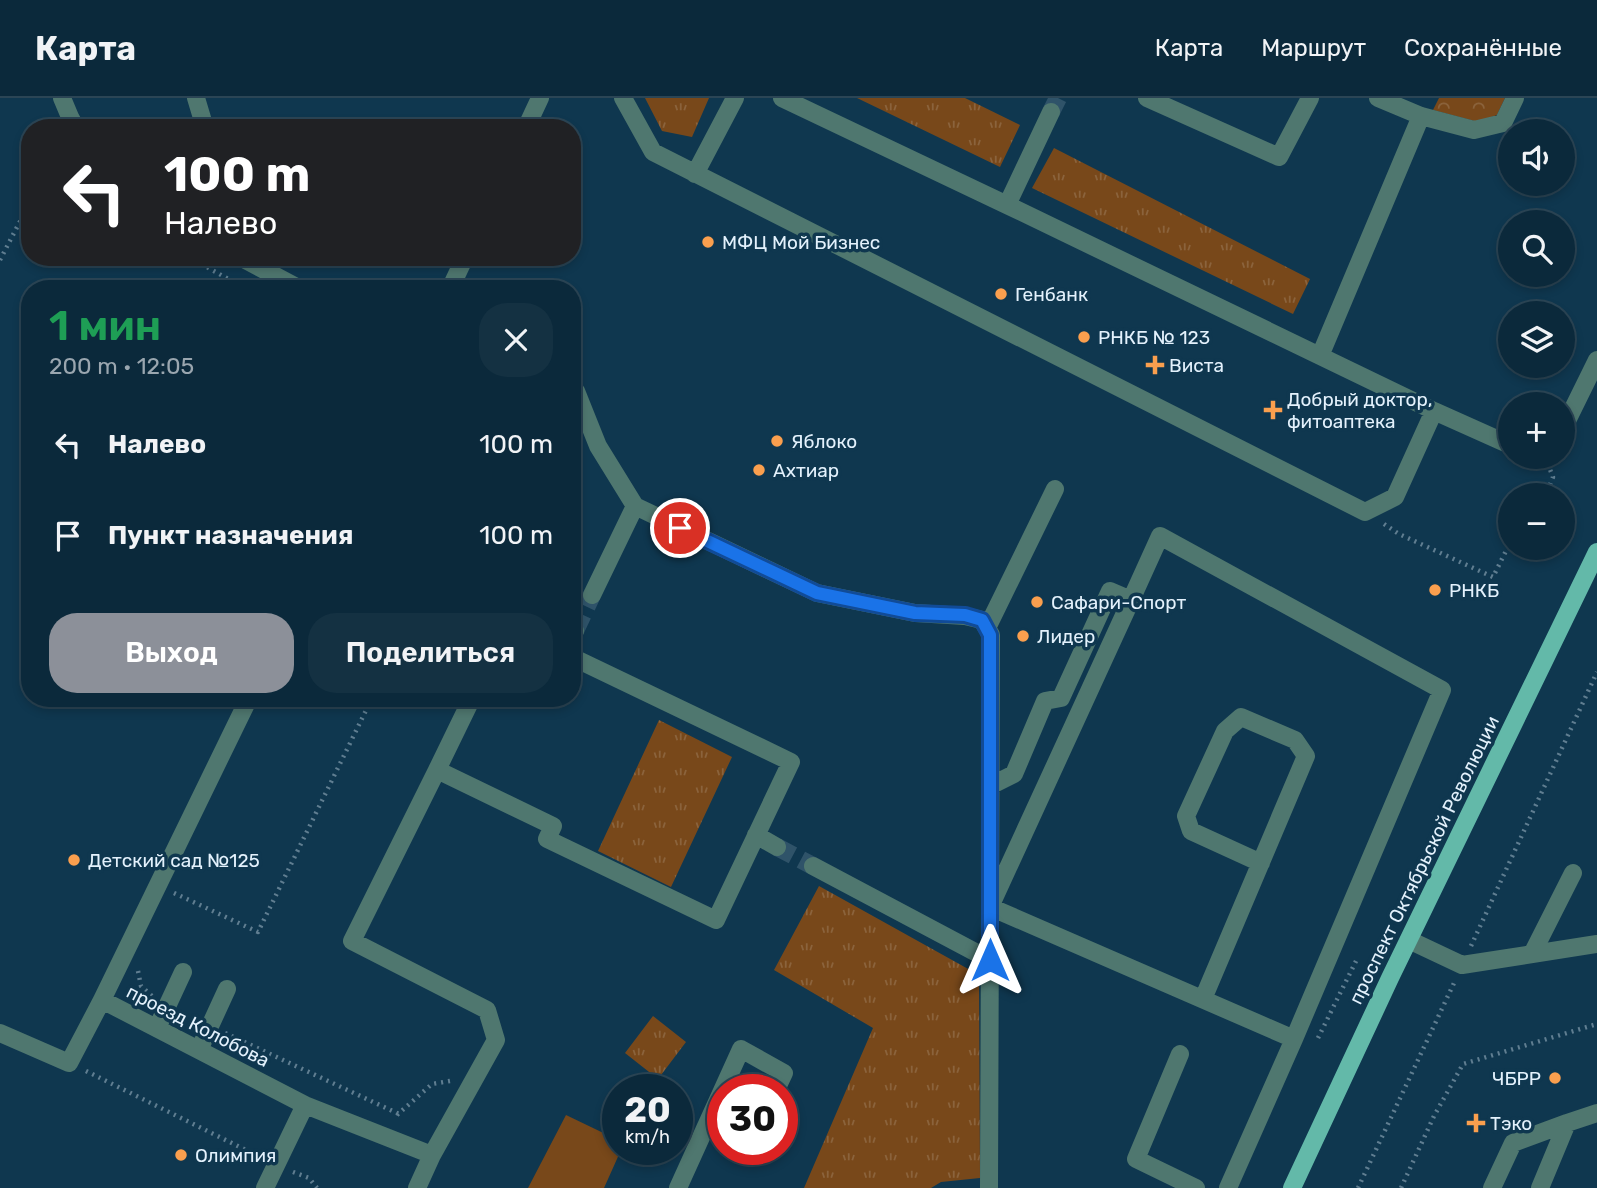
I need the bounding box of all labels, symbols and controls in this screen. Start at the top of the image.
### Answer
text: Карта [35,29,136,68]
text: Карта [1155,34,1223,62]
text: Маршрут [1261,34,1366,62]
text: Сохранённые [1404,34,1562,62]
map controls [1498,119,1575,560]
button: sound [1498,119,1575,196]
text: 100 m [164,145,310,203]
icon: left [49,147,140,238]
text: Налево [164,204,277,242]
button: search [1498,210,1575,287]
place label: МФЦ Мой Бизнес [722,231,880,254]
marker: МФЦ Мой Бизнес [700,234,716,250]
place label: Генбанк [1015,283,1088,306]
marker: Генбанк [993,286,1009,302]
text: 1 мин [49,301,161,351]
button: layers [1498,301,1575,378]
button: close [479,303,553,377]
place label: РНКБ № 123 [1098,326,1210,349]
marker: РНКБ № 123 [1076,329,1092,345]
text: 200 m · 12:05 [49,352,194,380]
place label: Виста [1169,354,1224,377]
marker: Виста [1147,357,1163,373]
place label: Добрый доктор, фитоаптека [1287,388,1432,433]
button: + [1498,392,1575,469]
marker: Добрый доктор, фитоаптека [1265,402,1281,418]
icon: left [49,426,87,464]
text: Налево [108,429,206,460]
text: 100 m [479,429,553,460]
place label: Яблоко [791,430,857,453]
marker: Яблоко [769,433,785,449]
place label: Ахтиар [773,459,839,482]
marker: Ахтиар [751,462,767,478]
button: − [1498,483,1575,560]
pin [650,498,710,558]
icon: arrive [661,509,699,547]
icon: arrive [49,517,87,555]
text: Пункт назначения [108,520,353,551]
text: 100 m [479,520,553,551]
place label: РНКБ [1449,579,1499,602]
marker: РНКБ [1427,582,1443,598]
place label: Сафари-Спорт [1051,591,1186,614]
marker: Сафари-Спорт [1029,594,1045,610]
button: Выход [49,613,294,693]
button: Поделиться [308,613,553,693]
place label: Лидер [1037,625,1095,648]
marker: Лидер [1015,628,1031,644]
street label: проспект Октябрьской Революции [1344,712,1504,1008]
place label: Детский сад №125 [88,849,260,872]
marker: Детский сад №125 [66,852,82,868]
position arrow [953,923,1027,997]
street label: проезд Колобова [123,980,273,1072]
place label: ЧБРР [1492,1067,1541,1090]
marker: ЧБРР [1547,1070,1563,1086]
speed limit sign: 30 [707,1074,798,1165]
text: 20 [624,1089,671,1131]
place label: Тэко [1490,1112,1532,1135]
marker: Тэко [1468,1115,1484,1131]
text: km/h [625,1126,670,1148]
place label: Олимпия [195,1144,276,1167]
marker: Олимпия [173,1147,189,1163]

